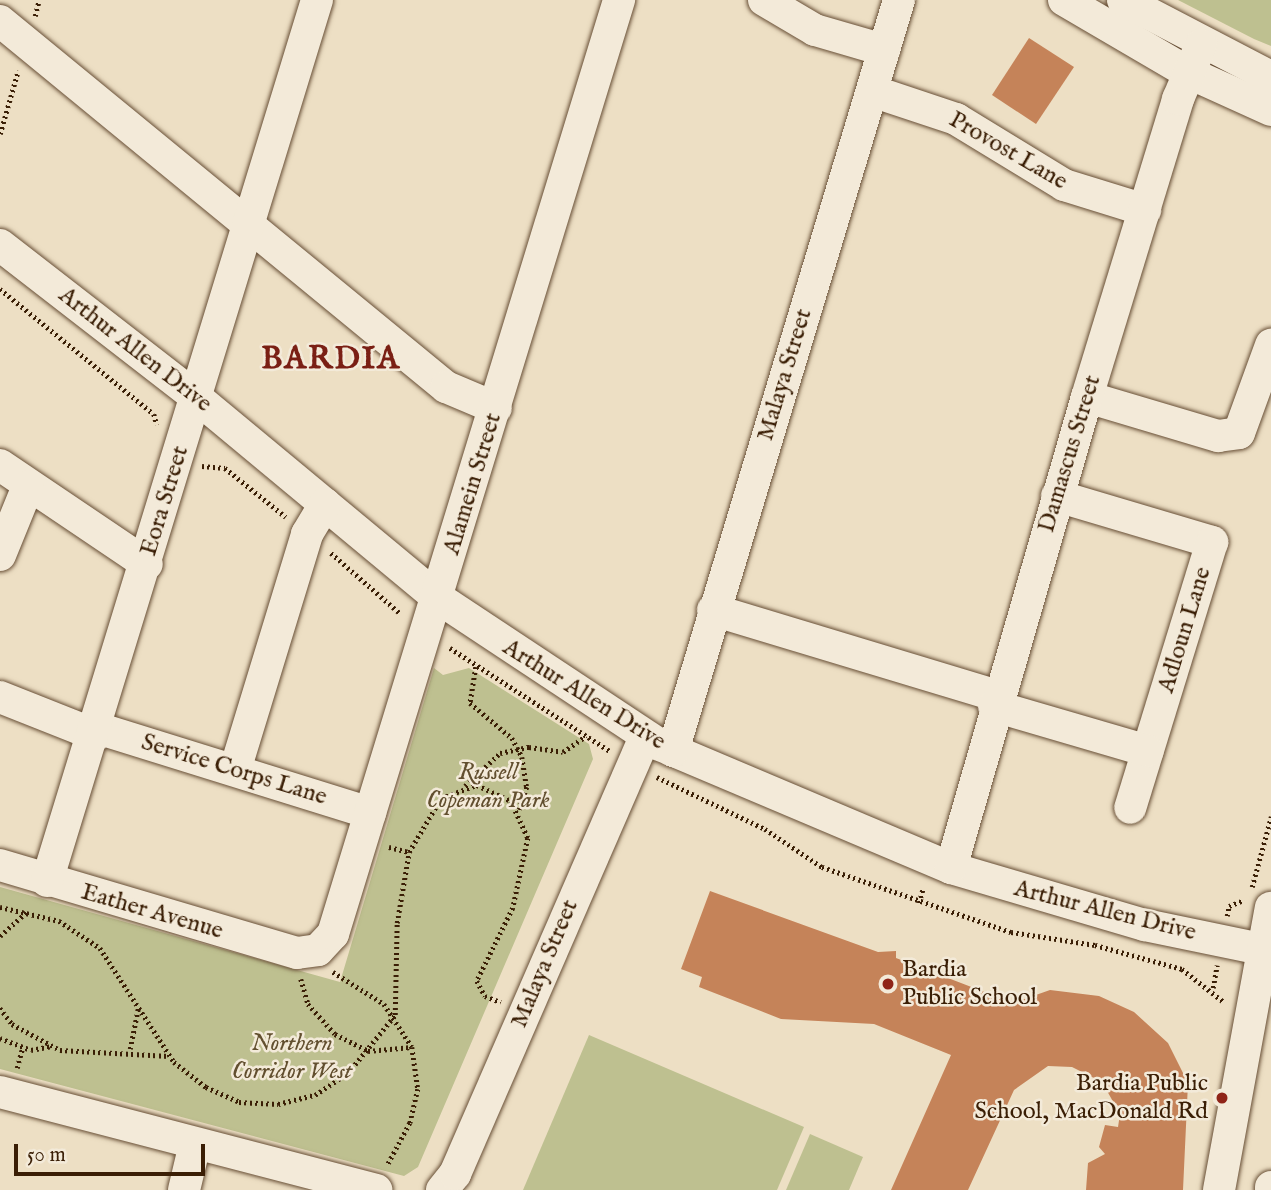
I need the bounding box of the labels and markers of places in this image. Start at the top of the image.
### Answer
place label: Bardia Public School [902,956,1037,1012]
marker: Bardia Public School [880,976,896,992]
place label: Bardia Public School, MacDonald Rd [975,1070,1208,1126]
marker: Bardia Public School, MacDonald Rd [1214,1090,1230,1106]

